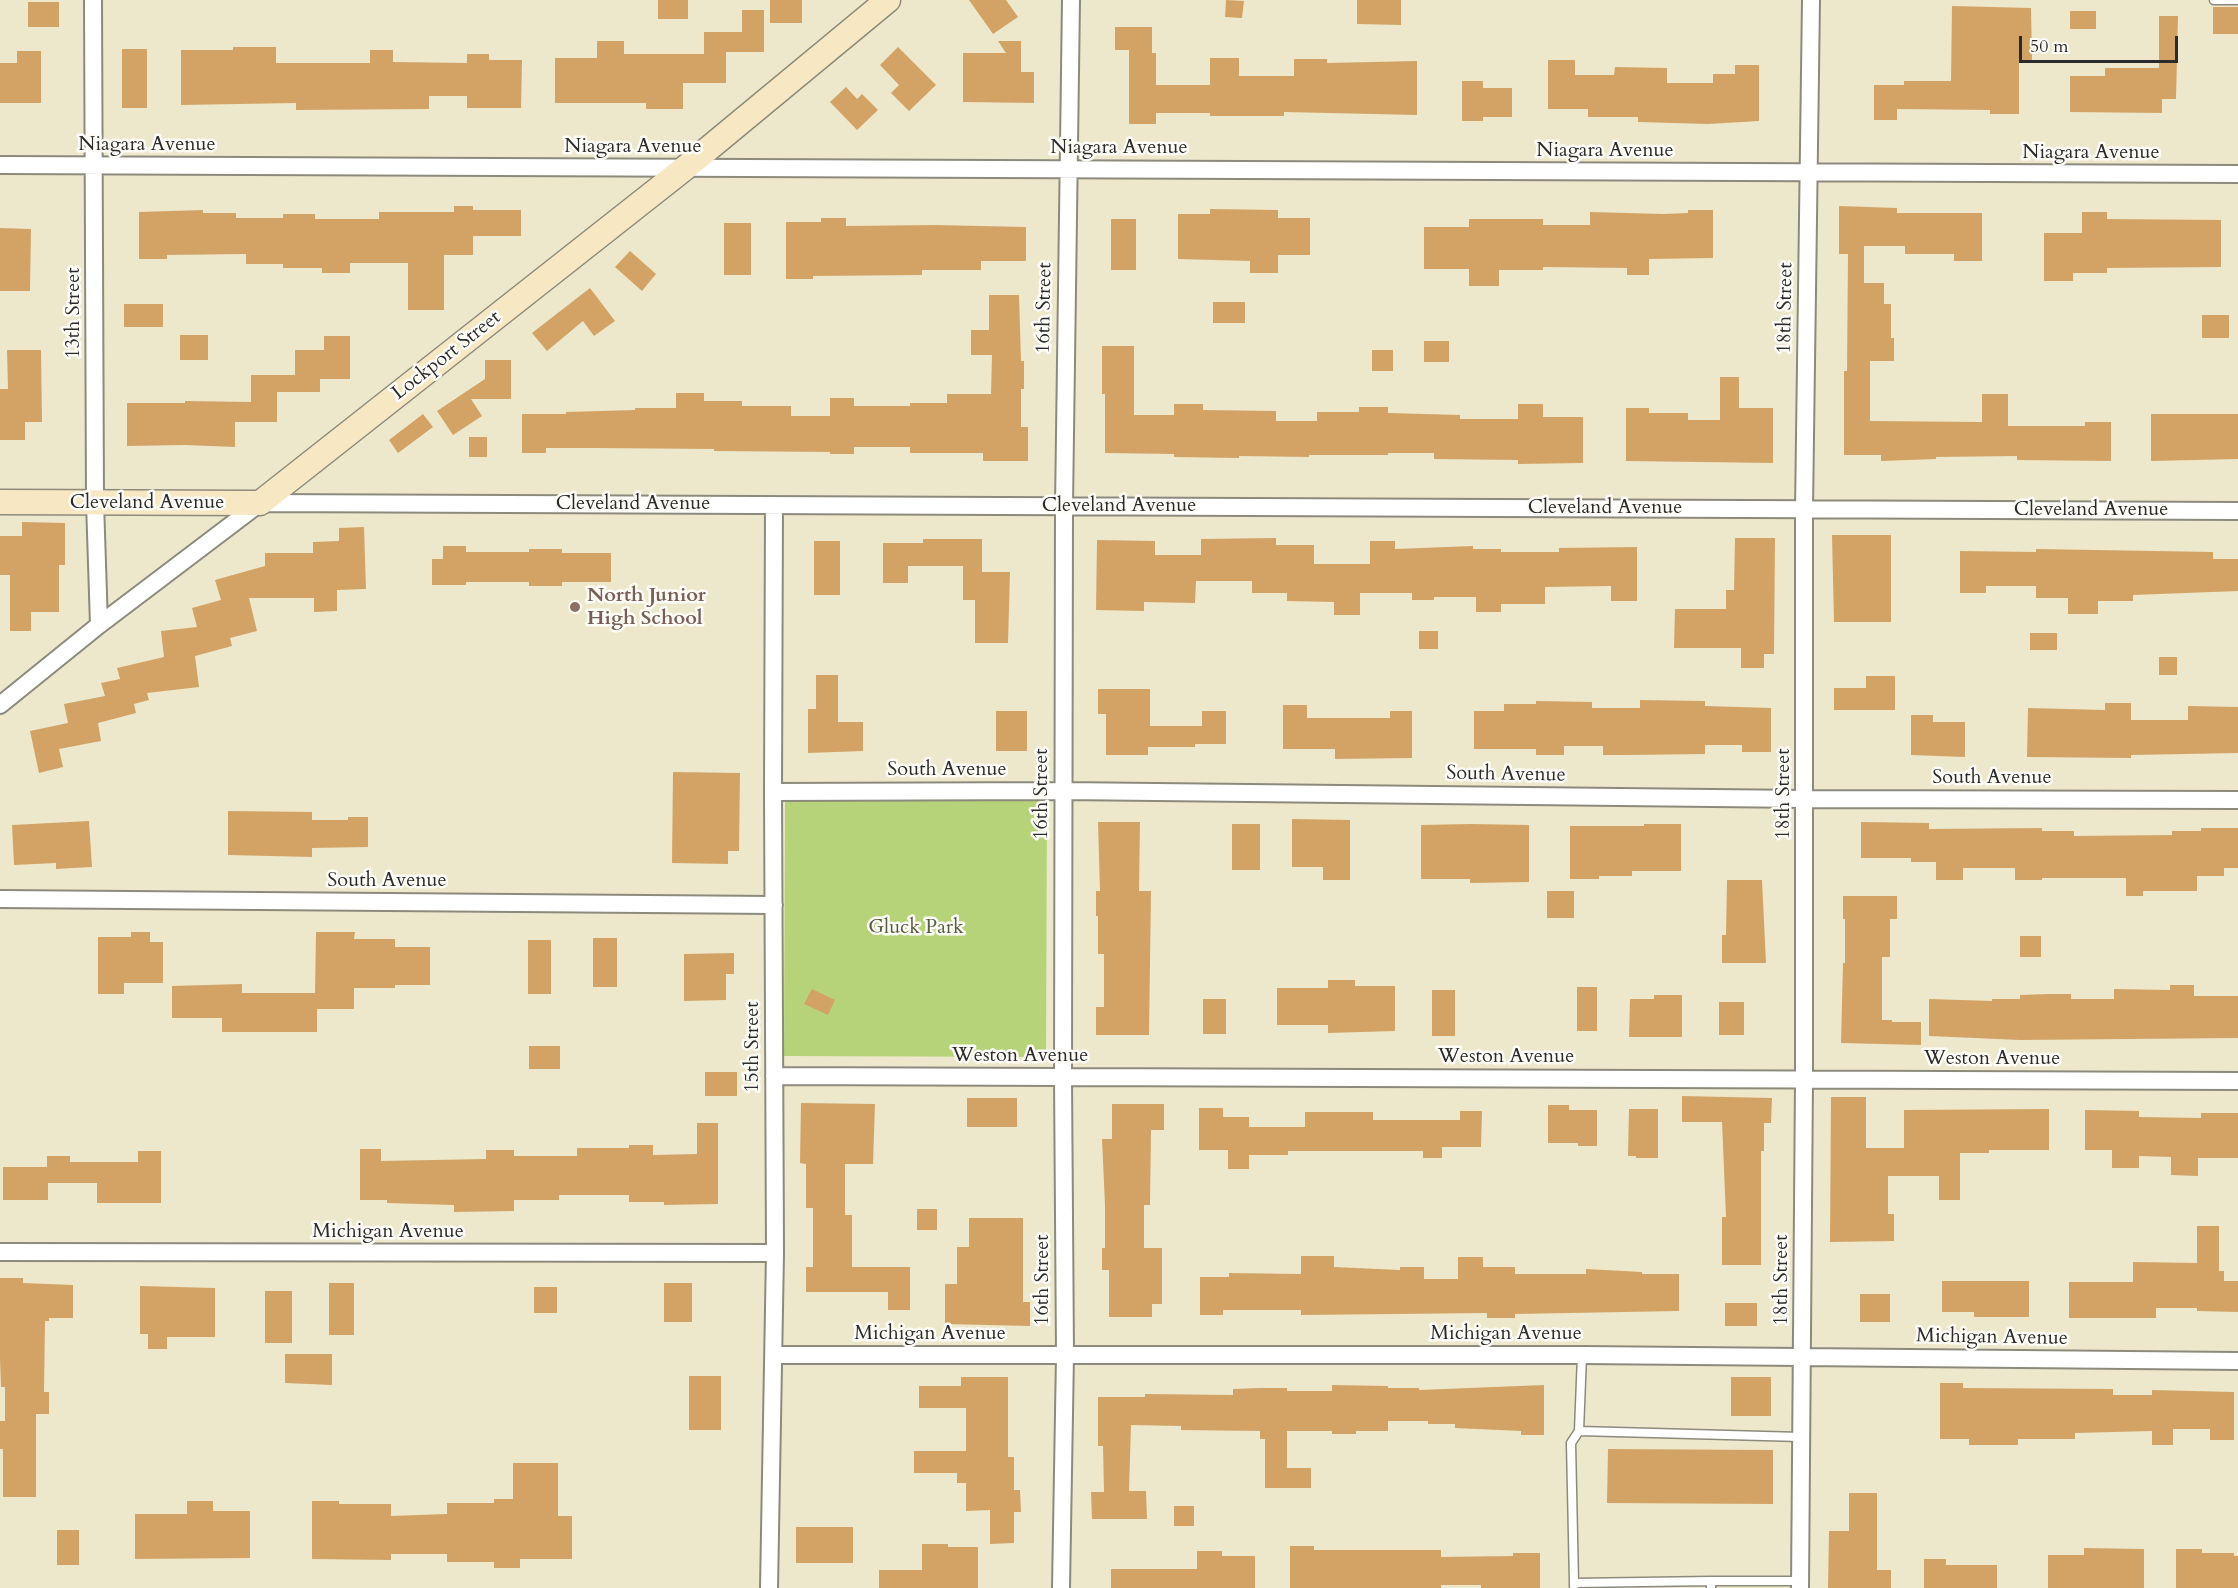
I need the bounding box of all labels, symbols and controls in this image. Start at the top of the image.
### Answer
scale bar [2022,24,2181,62]
text: 50 m [2030,34,2069,59]
street label: Niagara Avenue [78,133,216,157]
street label: Niagara Avenue [564,135,702,159]
street label: Niagara Avenue [1050,136,1188,160]
street label: Niagara Avenue [1536,139,1674,163]
street label: Niagara Avenue [2022,141,2160,165]
street label: 16th Street [1032,262,1058,354]
street label: 18th Street [1773,262,1799,354]
street label: 13th Street [62,267,86,359]
street label: Lockport Street [388,306,506,406]
street label: Cleveland Avenue [70,491,224,515]
street label: Cleveland Avenue [556,492,710,516]
street label: Cleveland Avenue [1042,494,1196,518]
street label: Cleveland Avenue [1528,496,1682,520]
street label: Cleveland Avenue [2014,498,2168,522]
place label: North Junior High School [587,584,706,631]
marker: North Junior High School [568,600,582,614]
street label: 16th Street [1030,748,1054,840]
street label: 18th Street [1772,748,1796,840]
street label: South Avenue [887,758,1007,782]
street label: South Avenue [1446,762,1566,788]
street label: South Avenue [1932,766,2052,790]
street label: South Avenue [327,869,447,893]
park label: Gluck Park [868,916,964,940]
street label: 15th Street [741,1001,765,1093]
street label: Weston Avenue [952,1044,1088,1068]
street label: Weston Avenue [1438,1045,1574,1069]
street label: Weston Avenue [1924,1047,2060,1071]
street label: Michigan Avenue [312,1220,464,1244]
street label: 16th Street [1031,1234,1055,1326]
street label: 18th Street [1770,1234,1794,1326]
street label: Michigan Avenue [854,1322,1006,1346]
street label: Michigan Avenue [1430,1322,1582,1346]
street label: Michigan Avenue [1916,1325,2068,1351]

